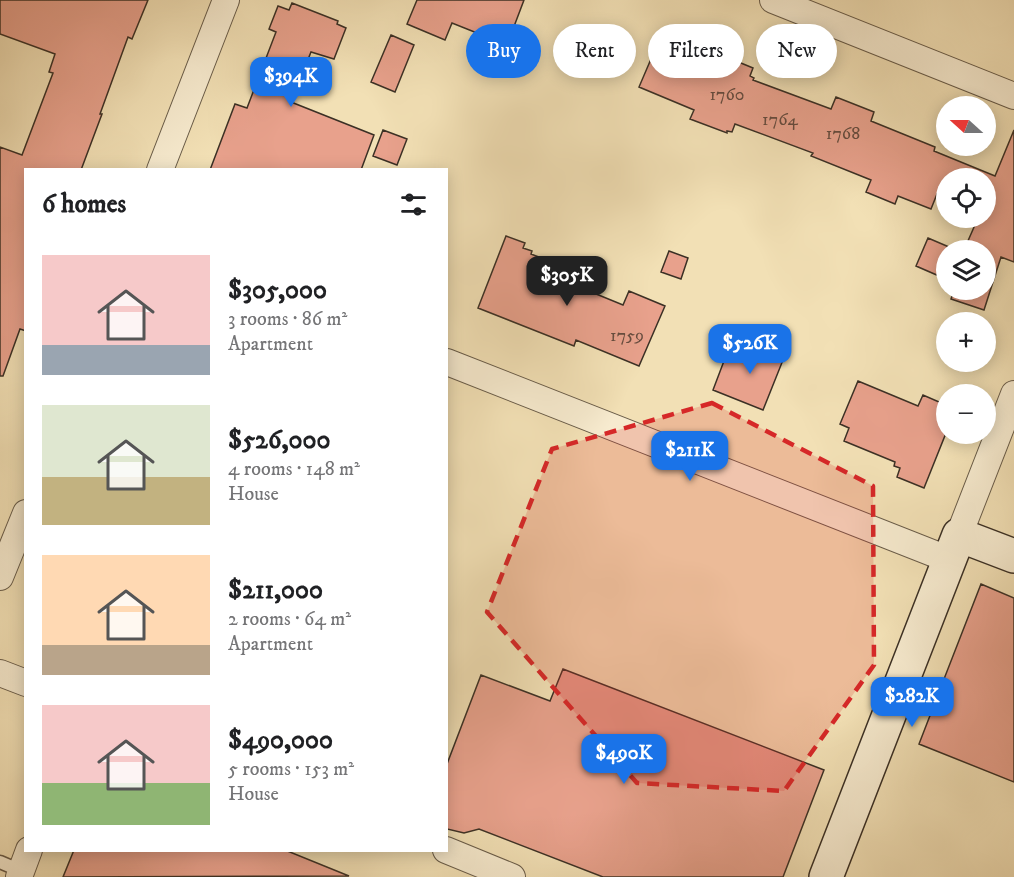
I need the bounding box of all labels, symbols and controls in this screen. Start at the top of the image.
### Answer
chip: Buy [466,24,541,78]
chip: Rent [553,24,636,78]
chip: Filters [648,24,744,78]
chip: New [756,24,837,78]
pin: $394K [249,57,333,108]
text: $394K [264,64,318,89]
house number: 1760 [709,84,745,106]
north arrow [936,96,996,156]
map controls [936,96,996,444]
house number: 1764 [762,109,799,131]
house number: 1768 [826,123,860,145]
button: locate [936,168,996,228]
text: 6 homes [42,188,126,221]
icon: filters [397,188,430,221]
button: layers [936,240,996,300]
pin: $305K [525,256,609,307]
text: $305K [540,263,594,288]
text: $305,000 [228,274,327,307]
icon: home [90,279,162,351]
text: 3 rooms · 86 m² [228,307,347,332]
button: + [936,312,996,372]
pin: $526K [708,324,792,375]
house number: 1759 [610,325,644,347]
text: $526K [722,331,778,356]
text: Apartment [228,332,313,357]
button: − [936,384,996,444]
text: $526,000 [228,424,330,457]
icon: home [90,429,162,501]
pin: $211K [648,431,732,482]
text: $211K [665,438,715,463]
text: 4 rooms · 148 m² [228,457,360,482]
text: House [228,482,279,507]
text: $211,000 [228,574,323,607]
icon: home [90,579,162,651]
text: 2 rooms · 64 m² [228,607,351,632]
text: Apartment [228,632,313,657]
pin: $282K [870,677,954,728]
text: $282K [885,684,939,709]
text: $490,000 [228,724,333,757]
icon: home [90,729,162,801]
pin: $490K [582,734,666,785]
text: $490K [595,741,653,766]
text: 5 rooms · 153 m² [228,757,354,782]
text: House [228,782,279,807]

